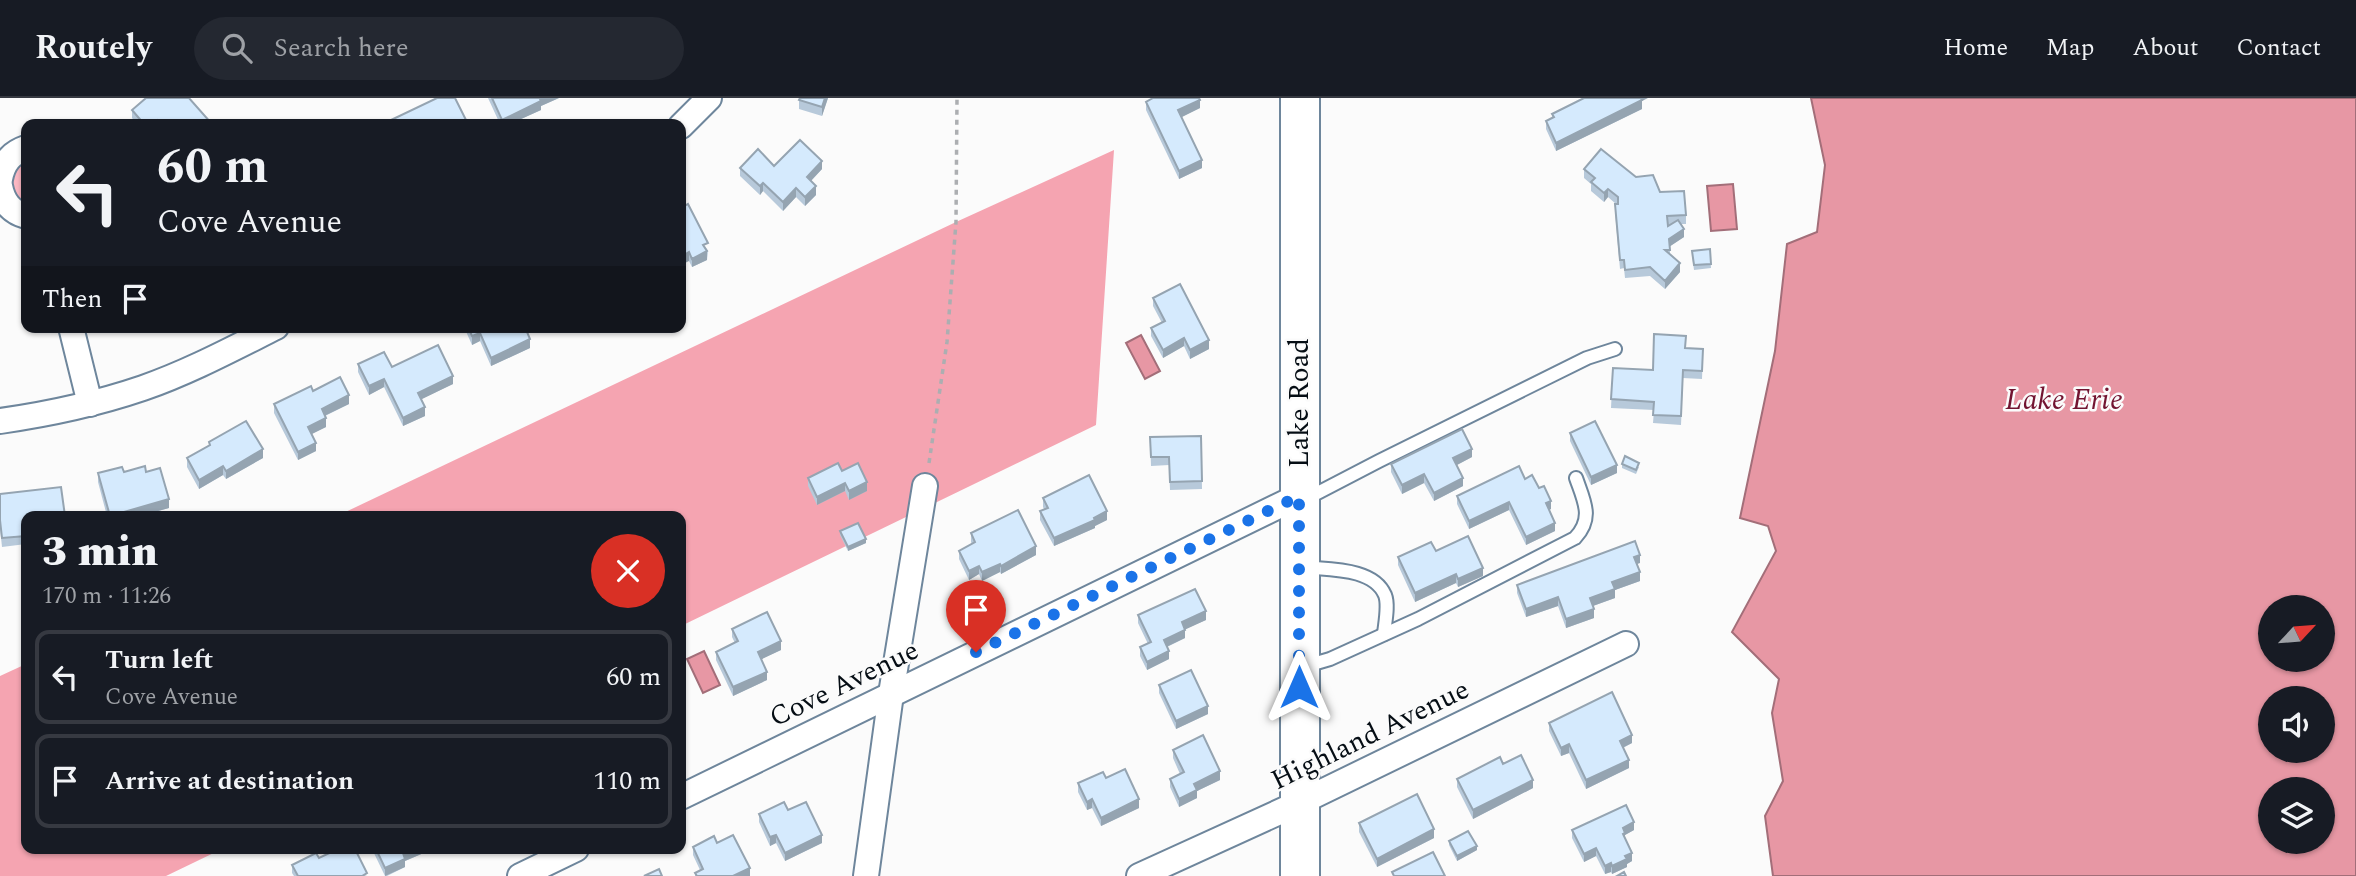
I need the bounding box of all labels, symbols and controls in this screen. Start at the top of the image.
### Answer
search box [194,17,684,80]
text: Routely [35,23,152,73]
text: Search here [274,28,409,68]
icon: search [218,29,256,67]
text: Home [1943,30,2008,66]
text: Map [2046,30,2094,66]
text: About [2132,30,2198,66]
text: Contact [2236,30,2321,66]
text: 60 m [157,130,268,205]
icon: left [42,147,133,238]
text: Cove Avenue [157,198,342,247]
text: Then [42,279,102,319]
icon: arrive [116,280,154,318]
street label: Lake Road [1278,338,1321,468]
water label: Lake Erie [2005,377,2123,423]
text: 3 min [42,521,158,584]
button: close [591,534,665,608]
text: 170 m · 11:26 [42,579,171,614]
pin [946,580,1006,652]
icon: arrive [957,591,995,629]
north arrow [2258,595,2334,672]
map controls [2258,595,2335,854]
street label: Cove Avenue [762,629,926,739]
text: Turn left [105,640,213,680]
position arrow [1262,650,1336,724]
text: 60 m [606,657,661,697]
icon: left [46,658,84,696]
street label: Highland Avenue [1263,668,1477,802]
text: Cove Avenue [105,680,238,715]
button: sound [2258,686,2335,763]
text: Arrive at destination [105,761,354,801]
text: 110 m [593,761,661,801]
icon: arrive [46,762,84,800]
button: layers [2258,777,2335,854]

